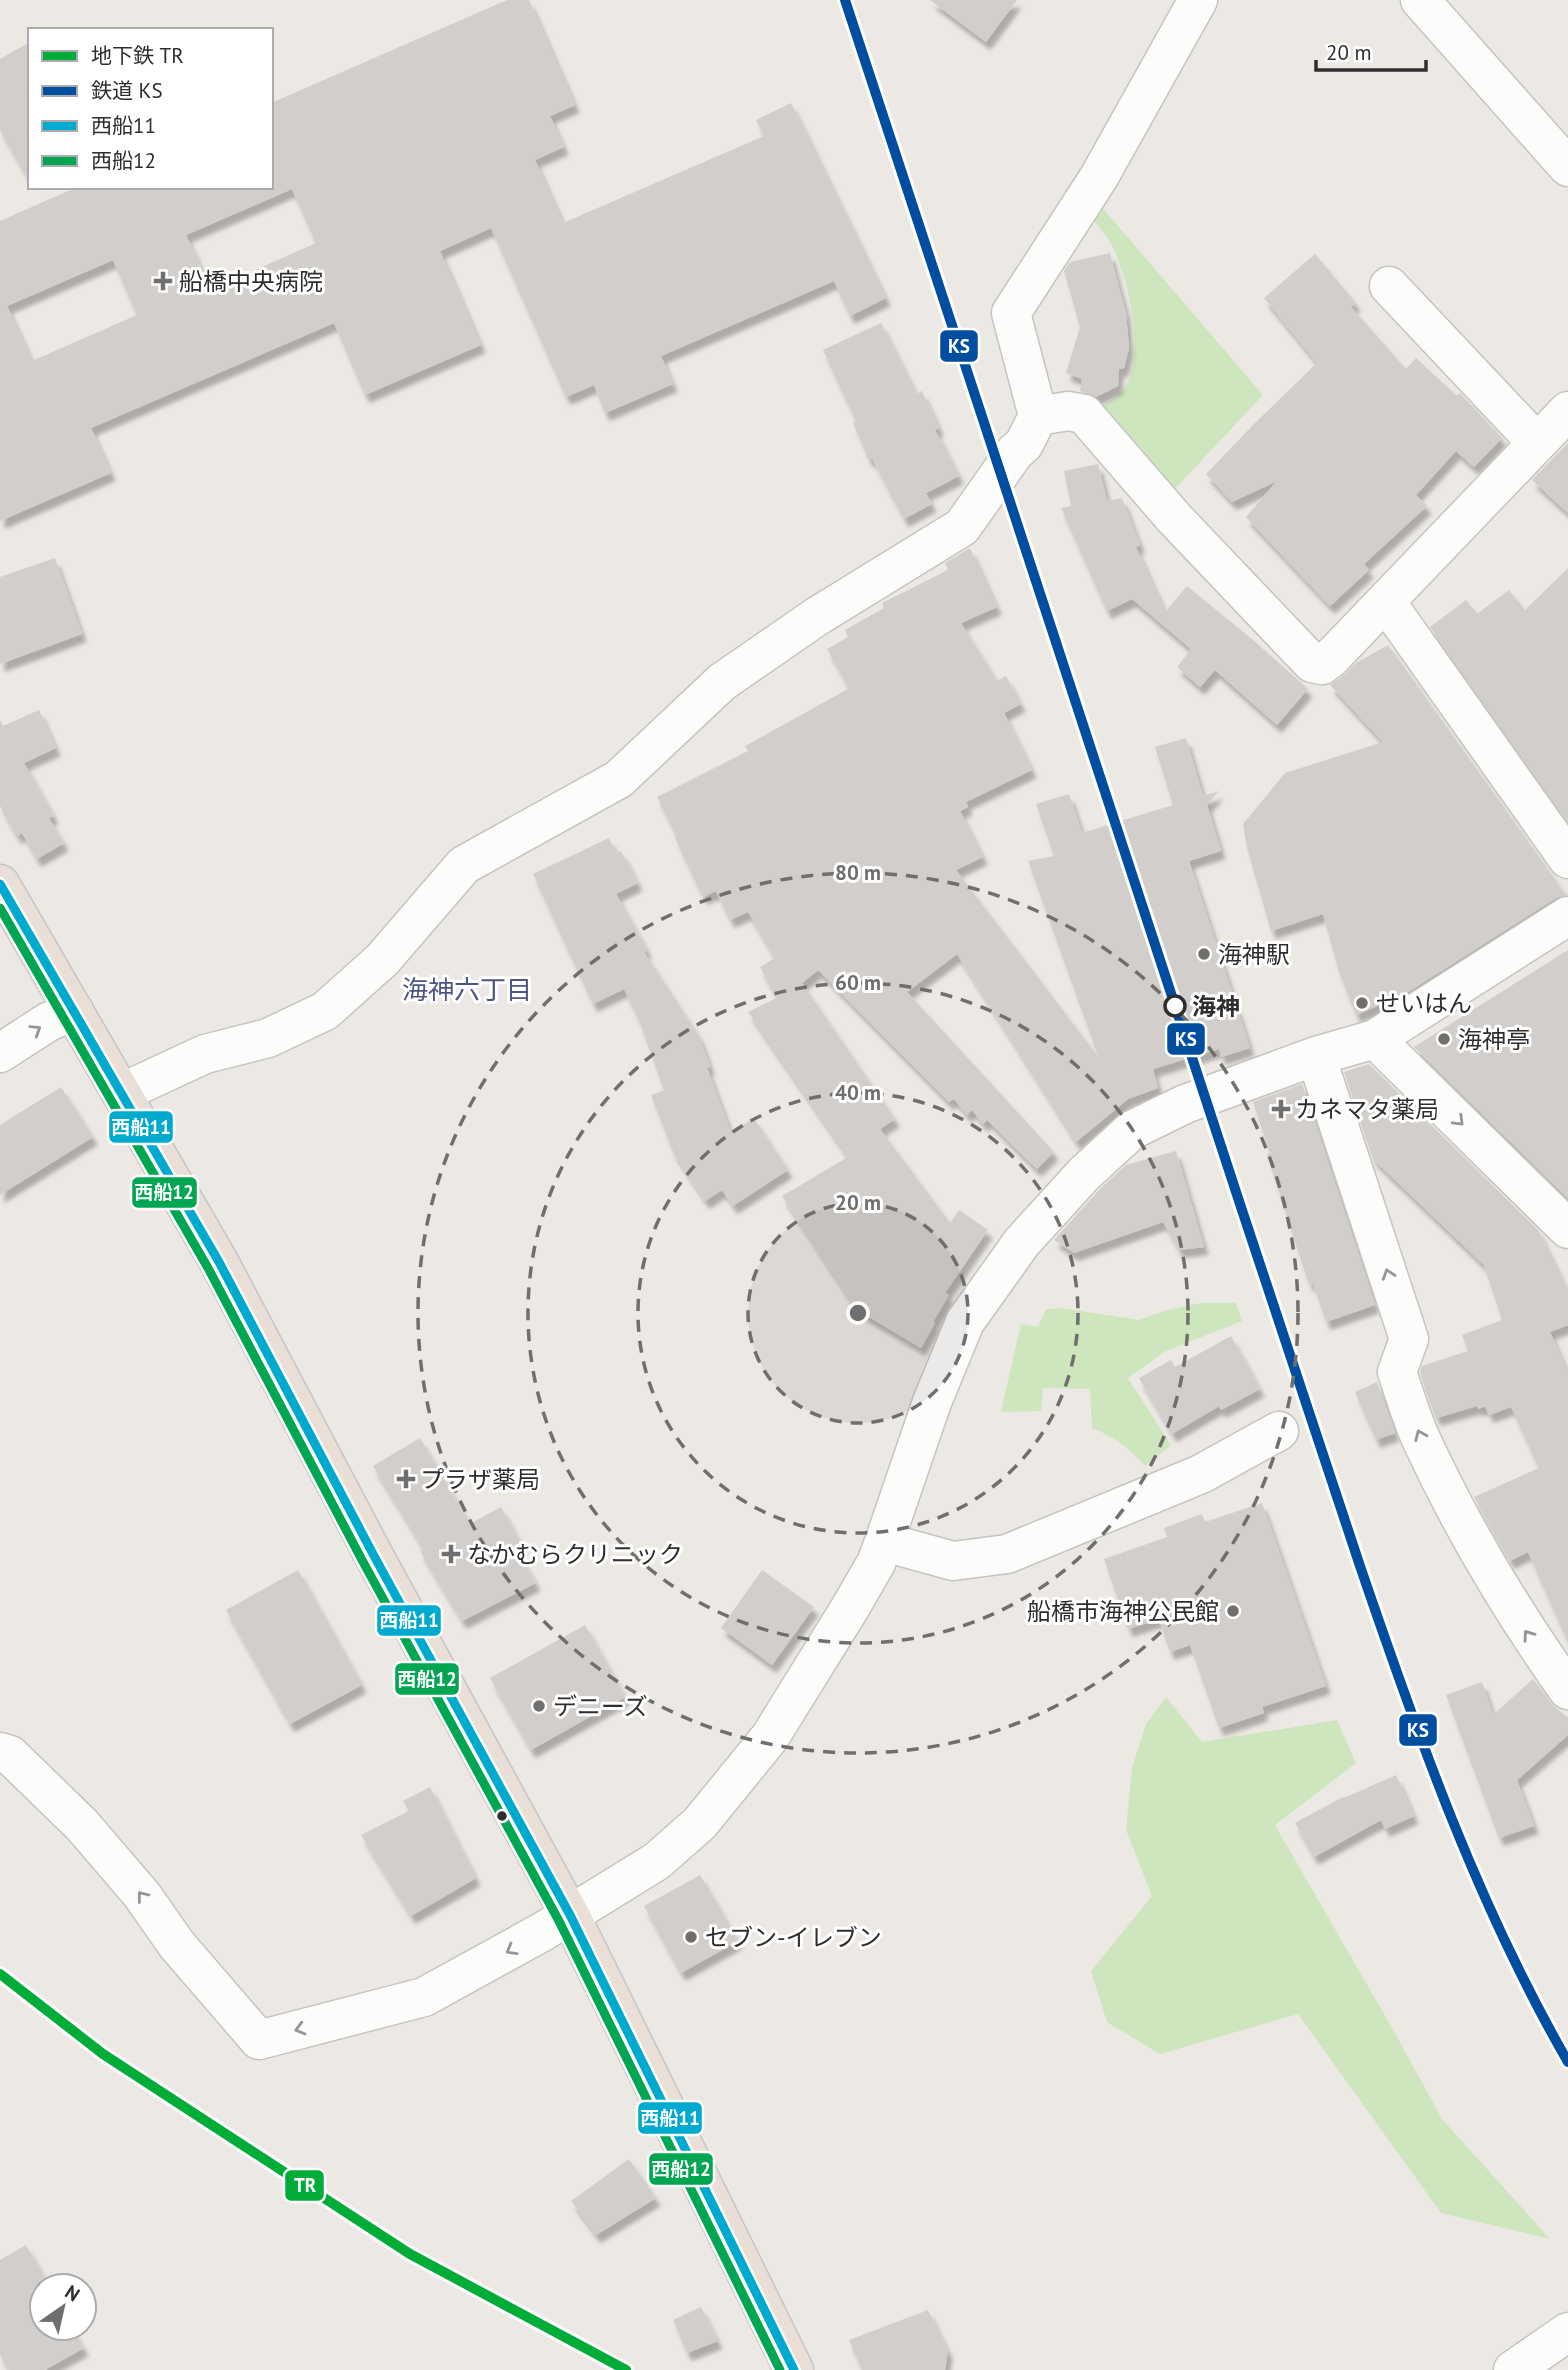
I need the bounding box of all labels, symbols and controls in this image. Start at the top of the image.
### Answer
legend [28,28,273,189]
scale bar [1316,28,1426,72]
text: 20 m [1326,39,1372,66]
text: 地下鉄 TR [91,42,184,69]
text: 鉄道 KS [91,77,163,104]
text: 西船11 [91,112,156,139]
text: 西船12 [91,147,156,174]
place label: 船橋中央病院 [179,266,323,297]
marker: 船橋中央病院 [153,271,173,291]
line badge: KS [939,329,979,363]
text: KS [948,334,970,358]
text: 80 m [835,859,881,886]
place label: 海神駅 [1218,939,1290,970]
marker: 海神駅 [1196,946,1212,962]
text: 60 m [835,969,881,996]
district label: 海神六丁目 [402,973,532,1006]
place label: せいはん [1376,988,1472,1019]
place label: 海神 [1192,991,1240,1022]
marker: 海神 [1164,995,1186,1017]
marker: せいはん [1354,995,1370,1011]
line badge: KS [1166,1022,1206,1056]
place label: 海神亭 [1458,1024,1530,1055]
one-way arrow [29,1025,42,1038]
text: KS [1175,1027,1197,1051]
marker: 海神亭 [1436,1031,1452,1047]
text: 40 m [835,1079,881,1106]
place label: カネマタ薬局 [1295,1094,1439,1125]
marker: カネマタ薬局 [1273,1101,1289,1117]
line badge: 西船11 [108,1110,174,1144]
one-way arrow [1450,1113,1463,1126]
text: 西船11 [111,1115,171,1139]
line badge: 西船12 [131,1176,198,1209]
text: 西船12 [134,1180,194,1204]
text: 20 m [835,1189,881,1216]
one-way arrow [1382,1269,1396,1281]
centre of rings [846,1301,870,1325]
one-way arrow [1414,1430,1428,1442]
place label: プラザ薬局 [420,1464,540,1495]
marker: プラザ薬局 [398,1471,414,1487]
place label: なかむらクリニック [467,1539,683,1570]
marker: なかむらクリニック [441,1544,461,1564]
place label: 船橋市海神公民館 [1027,1596,1219,1627]
marker: 船橋市海神公民館 [1225,1603,1241,1619]
line badge: 西船11 [376,1604,442,1637]
text: 西船11 [379,1608,439,1632]
one-way arrow [1523,1629,1536,1642]
line badge: 西船12 [394,1662,460,1696]
text: 西船12 [397,1667,457,1691]
place label: デニーズ [553,1691,648,1722]
marker: デニーズ [531,1698,547,1714]
line badge: KS [1398,1713,1438,1747]
text: KS [1407,1718,1429,1742]
unlabelled marker [495,1809,509,1823]
one-way arrow [137,1892,150,1904]
place label: セブン-イレブン [705,1922,882,1953]
marker: セブン-イレブン [683,1929,699,1945]
one-way arrow [505,1942,518,1955]
one-way arrow [294,2021,306,2035]
line badge: 西船11 [637,2101,703,2135]
text: 西船11 [640,2106,700,2130]
line badge: 西船12 [648,2152,714,2186]
text: 西船12 [651,2157,711,2181]
line badge: TR [284,2169,325,2202]
text: TR [294,2173,317,2197]
north arrow [28,2272,98,2342]
text: N [61,2279,84,2306]

